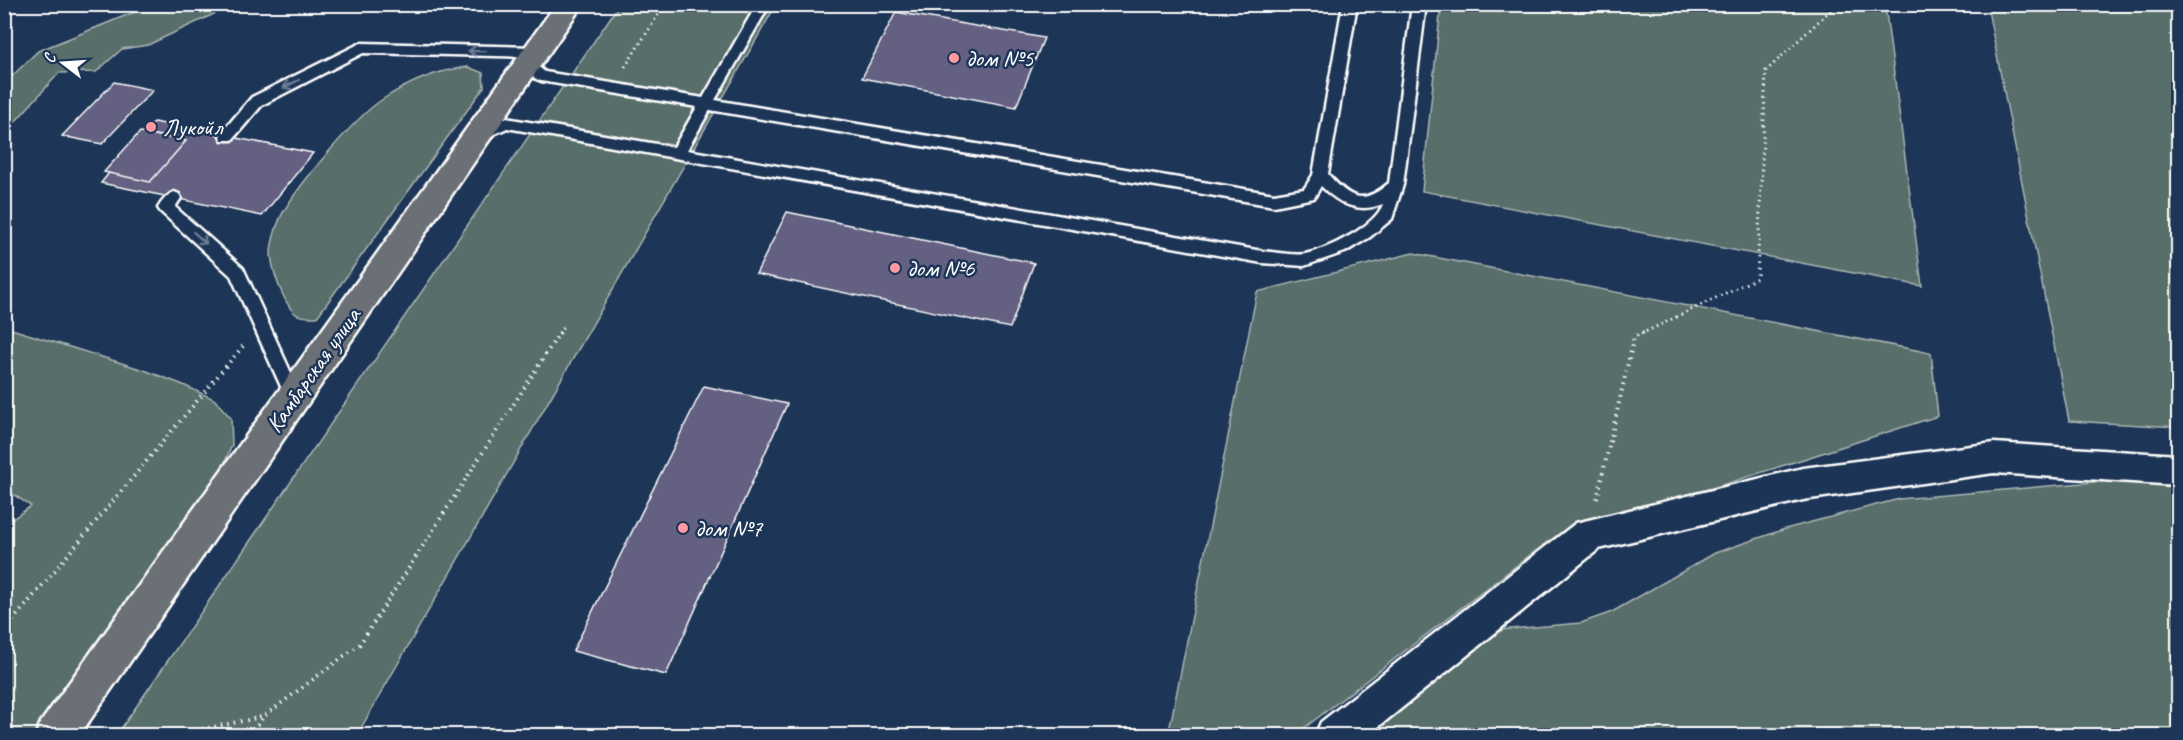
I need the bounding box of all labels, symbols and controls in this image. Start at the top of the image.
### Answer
north arrow [33,33,93,93]
place label: дом №5 [966,43,1034,73]
one-way arrow [468,45,488,57]
text: С [39,50,61,66]
marker: дом №5 [947,51,961,65]
one-way arrow [283,78,300,90]
place label: Лукойл [163,112,224,142]
marker: Лукойл [144,120,158,134]
one-way arrow [192,231,207,245]
place label: дом №6 [907,253,975,283]
marker: дом №6 [888,261,902,275]
street label: Камбарская улица [259,300,368,438]
place label: дом №7 [695,513,763,543]
marker: дом №7 [676,521,690,535]

